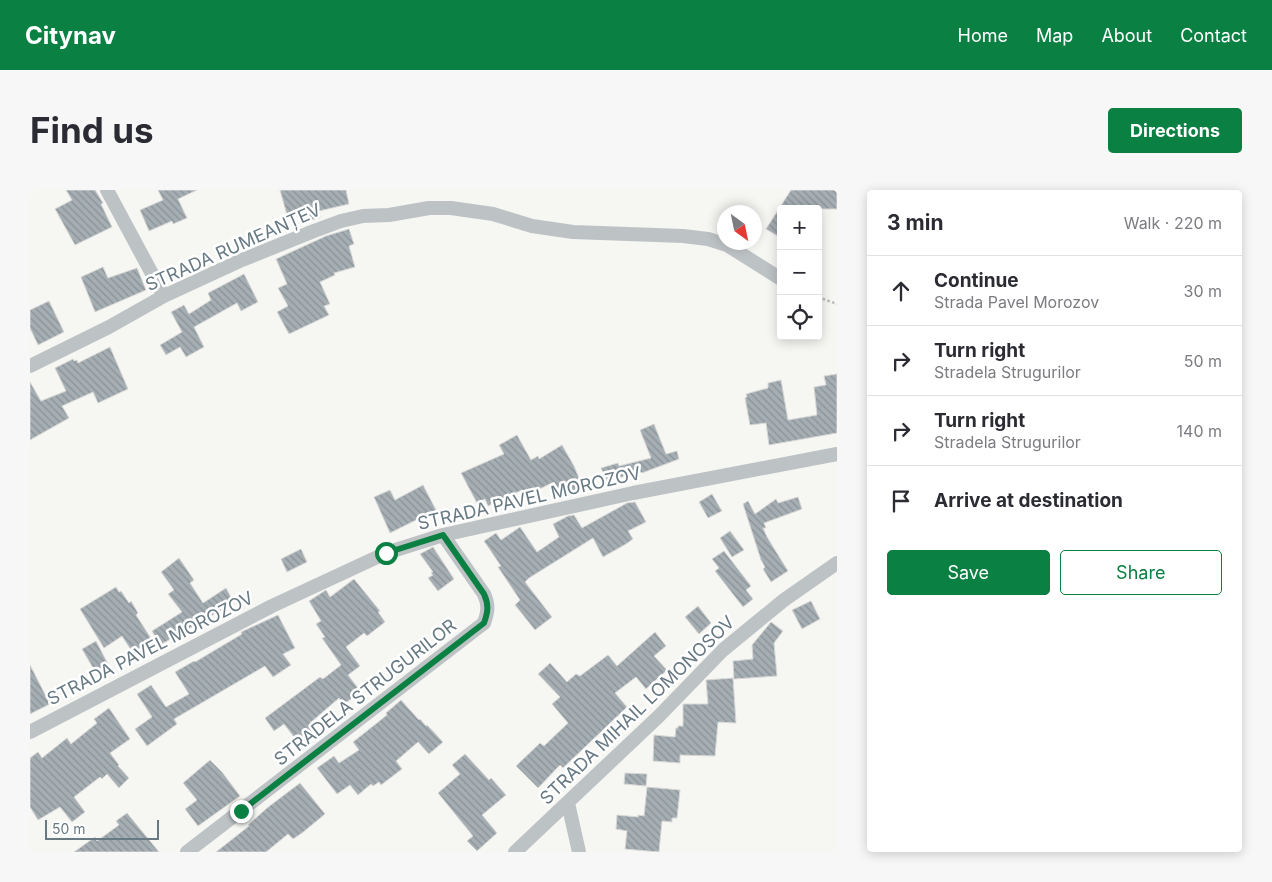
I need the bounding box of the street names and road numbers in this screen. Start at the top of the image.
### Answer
street label: STRADA RUMEANȚEV [142,199,324,296]
street label: STRADA PAVEL MOROZOV [415,462,643,534]
street label: STRADA PAVEL MOROZOV [43,587,257,709]
street label: STRADA MIHAIL LOMONOSOV [536,611,738,809]
street label: STRADELA STRUGURILOR [270,614,460,770]

